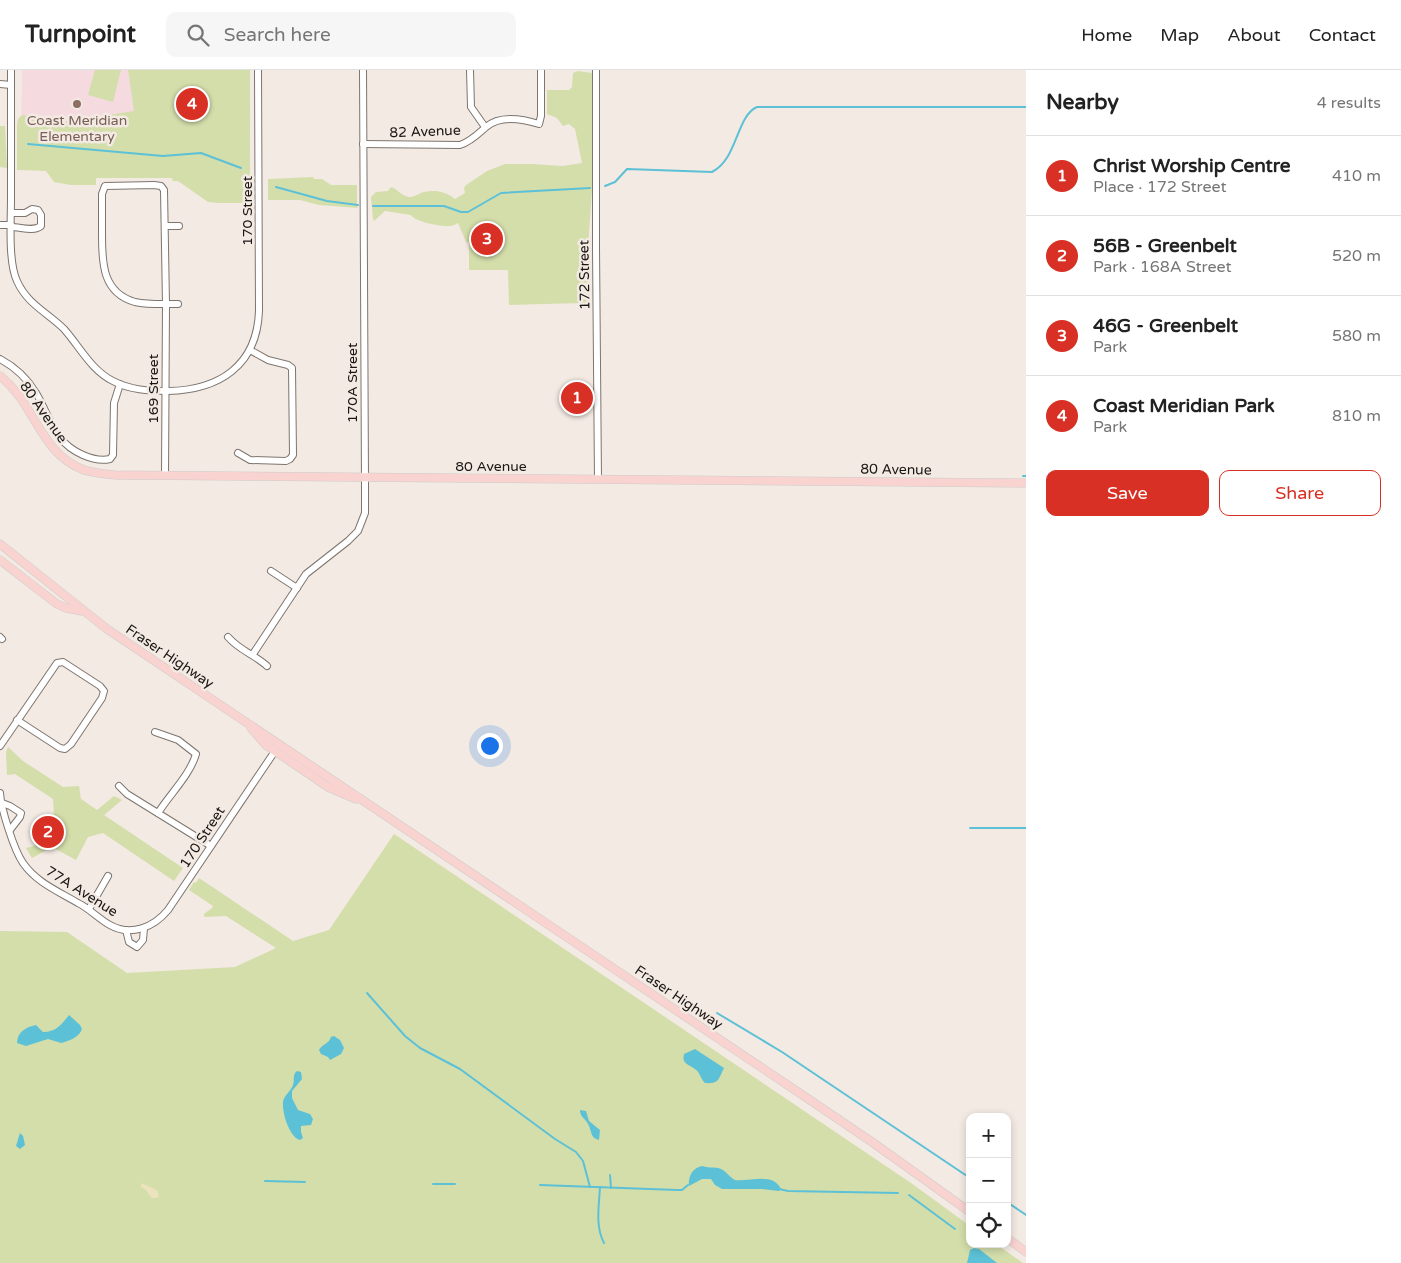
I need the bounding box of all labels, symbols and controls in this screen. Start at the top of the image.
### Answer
search box [166,12,516,57]
text: Turnpoint [25,20,136,49]
icon: search [184,21,212,49]
text: Search here [224,24,331,46]
text: Home [1081,24,1132,46]
text: Map [1160,24,1199,46]
text: About [1227,24,1281,46]
text: Contact [1309,24,1376,46]
pin: 4 [176,85,208,123]
text: Nearby [1046,90,1119,115]
text: 4 results [1317,93,1381,113]
marker: Coast Meridian Elementary [71,98,83,110]
place label: Coast Meridian Elementary [27,112,127,145]
street label: 82 Avenue [389,122,461,141]
text: Christ Worship Centre [1093,155,1291,177]
text: 1 [1057,166,1067,186]
text: 410 m [1332,166,1381,186]
street label: 170 Street [239,175,256,246]
text: Place · 172 Street [1093,177,1227,197]
pin: 3 [471,220,503,258]
text: 56B - Greenbelt [1093,235,1237,257]
street label: 172 Street [575,239,594,310]
text: 2 [1057,246,1067,266]
text: 520 m [1332,246,1381,266]
text: Park · 168A Street [1093,257,1232,277]
text: 46G - Greenbelt [1093,315,1238,337]
text: 3 [1057,326,1067,346]
text: 580 m [1332,326,1381,346]
text: Park [1093,337,1127,357]
street label: 170A Street [344,342,361,423]
street label: 169 Street [145,353,162,424]
street label: 80 Avenue [16,378,71,446]
pin: 1 [561,379,593,417]
text: Coast Meridian Park [1093,395,1275,417]
text: 4 [1057,406,1067,426]
text: 810 m [1332,406,1381,426]
text: Park [1093,417,1127,437]
street label: 80 Avenue [455,458,527,475]
street label: 80 Avenue [860,460,932,479]
button: Save [1046,470,1209,516]
button: Share [1219,470,1381,516]
street label: Fraser Highway [123,621,217,692]
your location [477,733,503,759]
street label: 170 Street [176,803,229,871]
pin: 2 [32,813,64,851]
street label: 77A Avenue [43,863,121,920]
street label: Fraser Highway [632,962,726,1033]
map controls [966,1113,1011,1248]
button: + [966,1113,1011,1158]
button: − [966,1158,1011,1203]
button: locate [966,1203,1011,1248]

